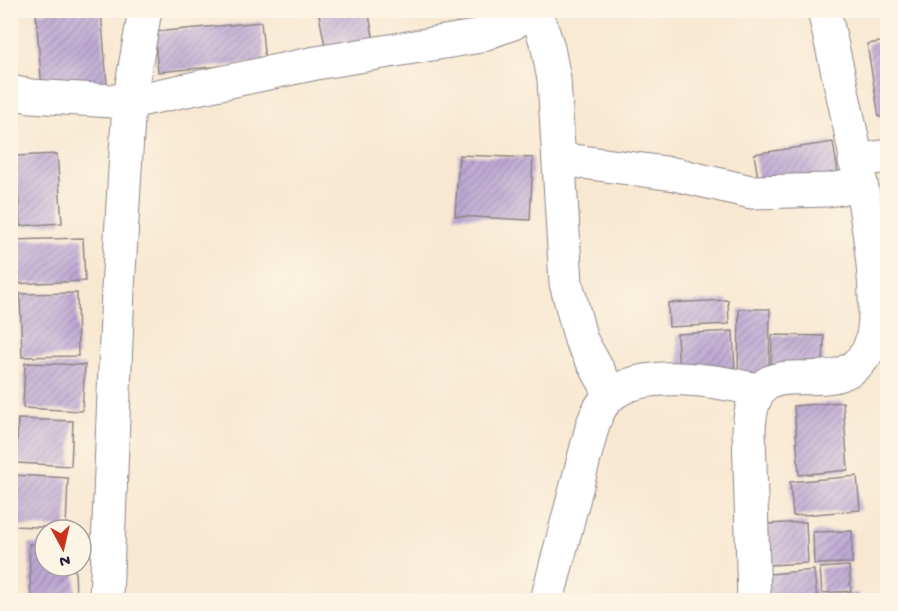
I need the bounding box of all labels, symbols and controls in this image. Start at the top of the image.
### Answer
north arrow [33,518,93,578]
text: N [58,549,71,570]

